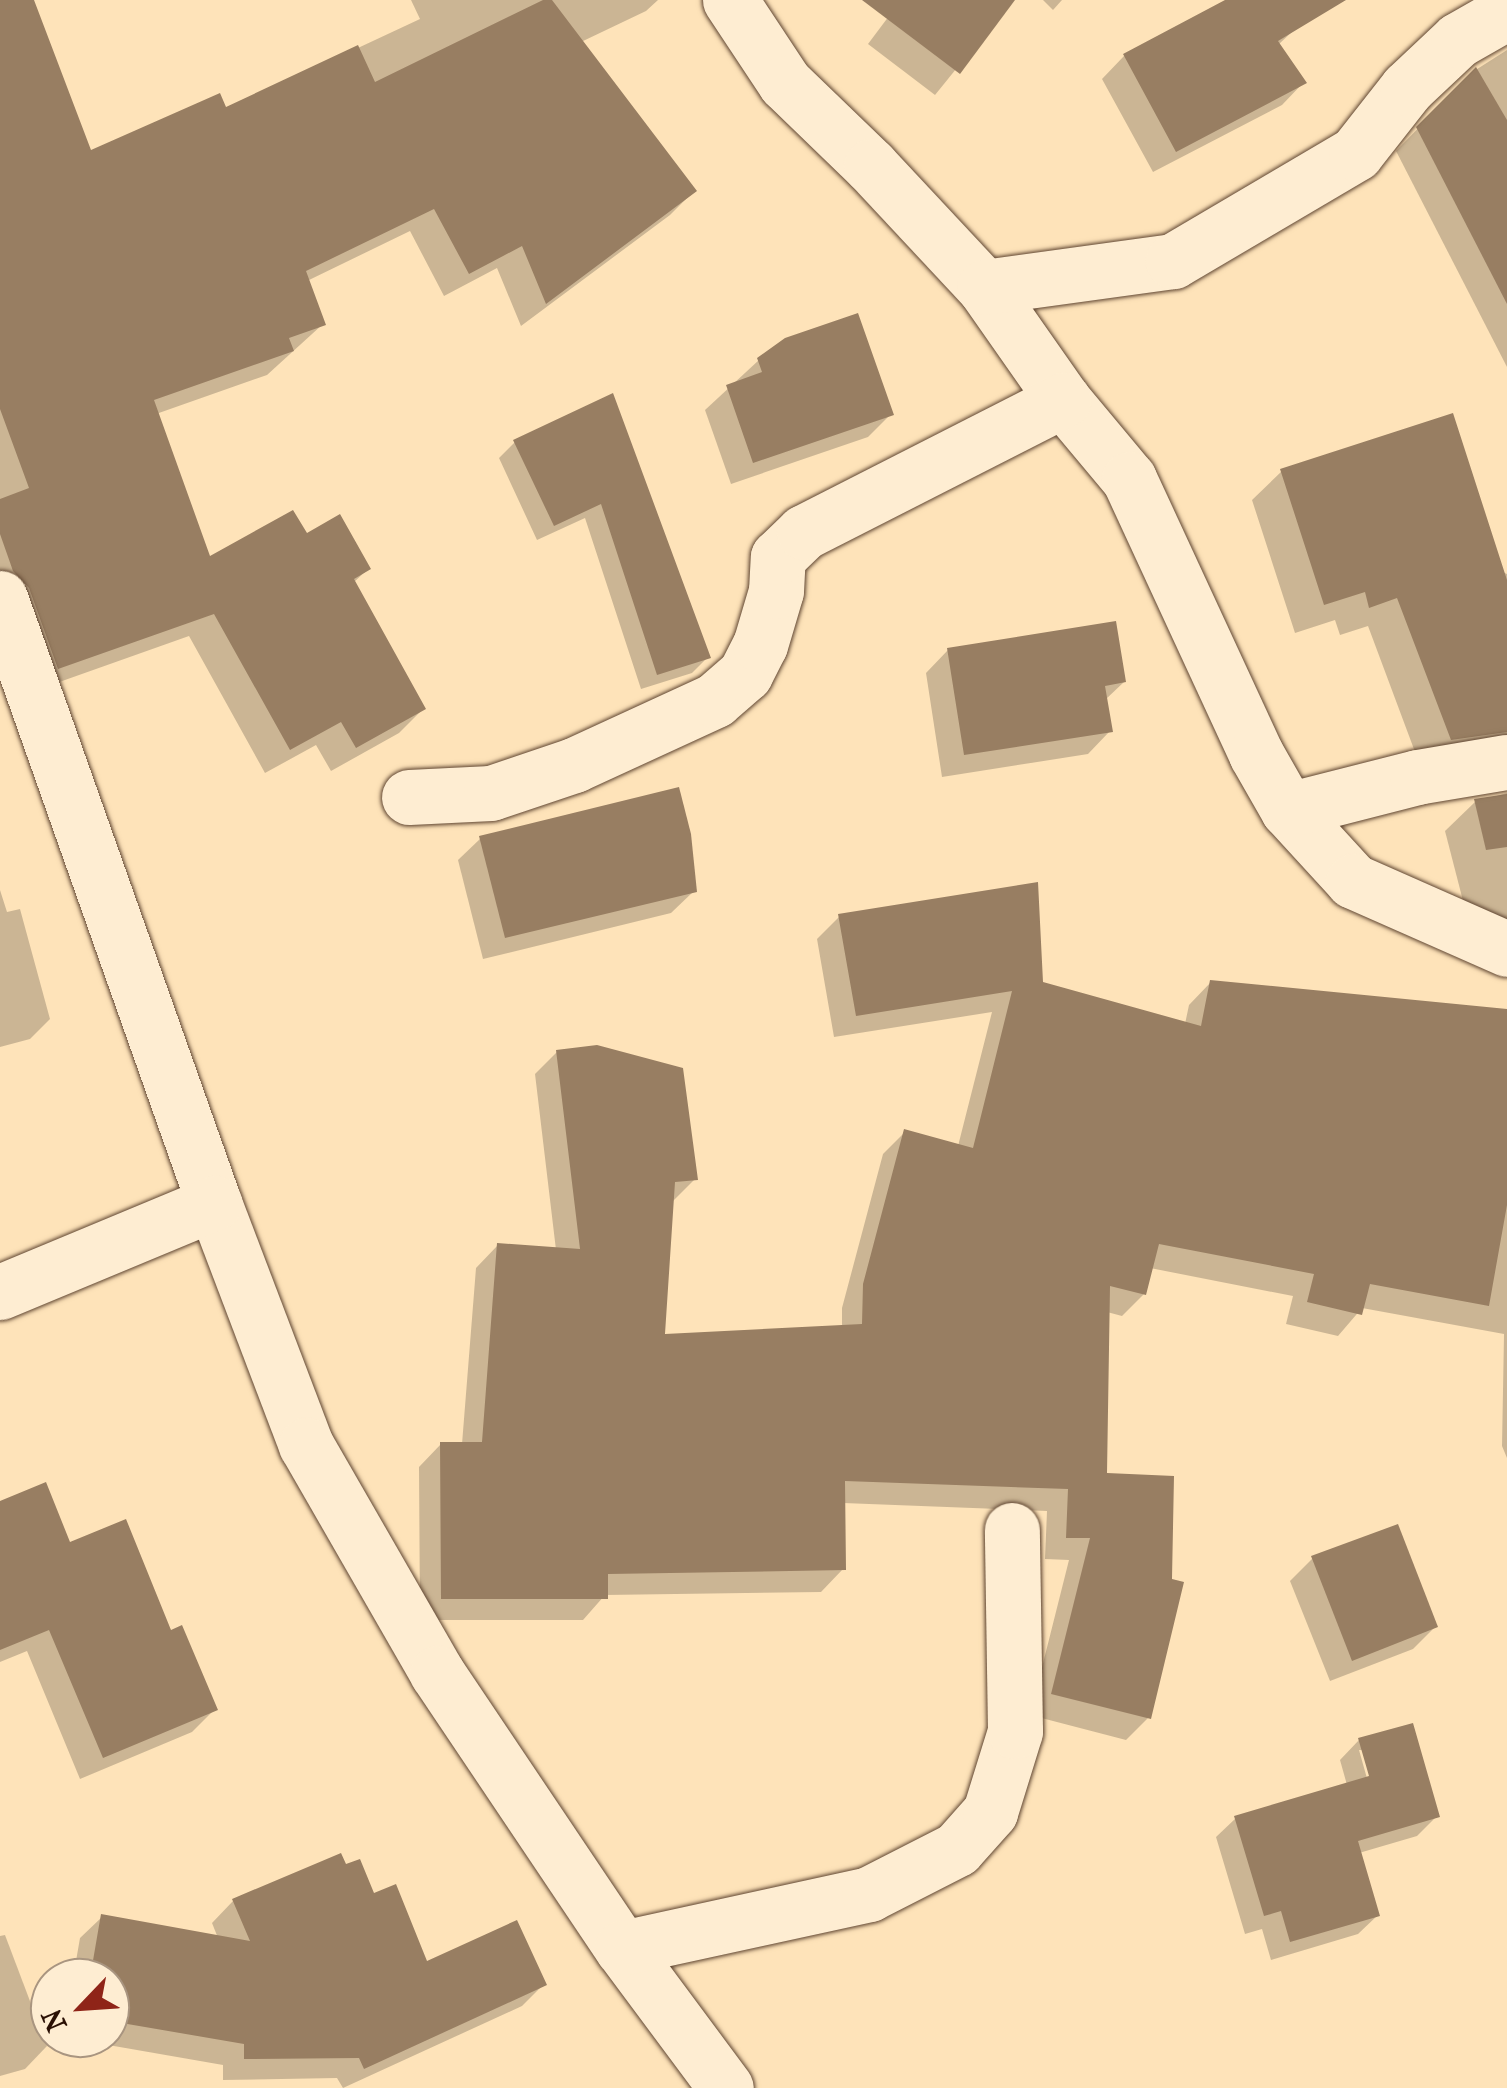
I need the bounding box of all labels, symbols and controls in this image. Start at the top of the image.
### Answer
north arrow [30,1958,130,2058]
text: N [35,2003,74,2037]

